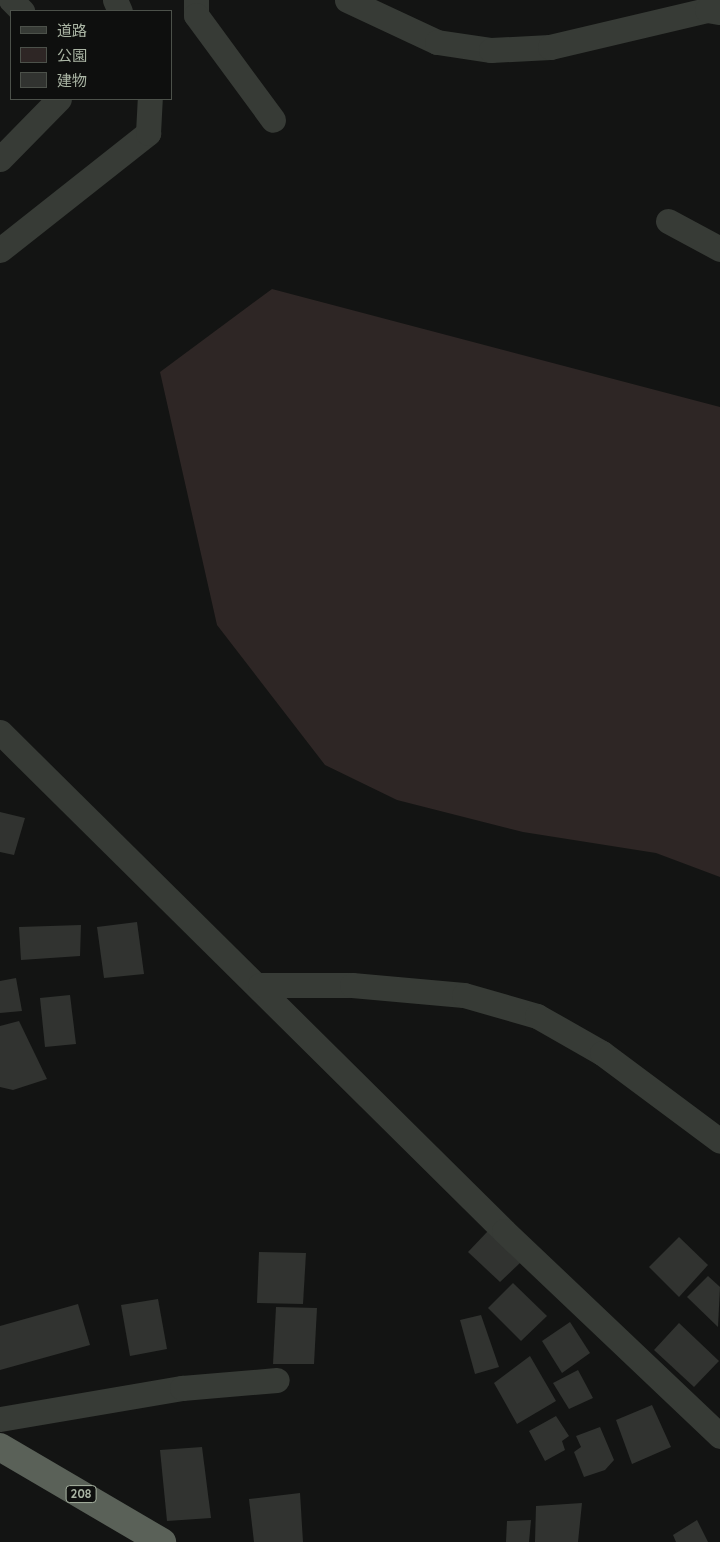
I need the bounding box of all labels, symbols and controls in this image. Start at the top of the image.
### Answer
legend [10,10,172,100]
text: 道路 [57,21,87,40]
text: 公園 [57,46,87,65]
text: 建物 [57,71,87,90]
road number: 208 [65,1485,97,1504]

